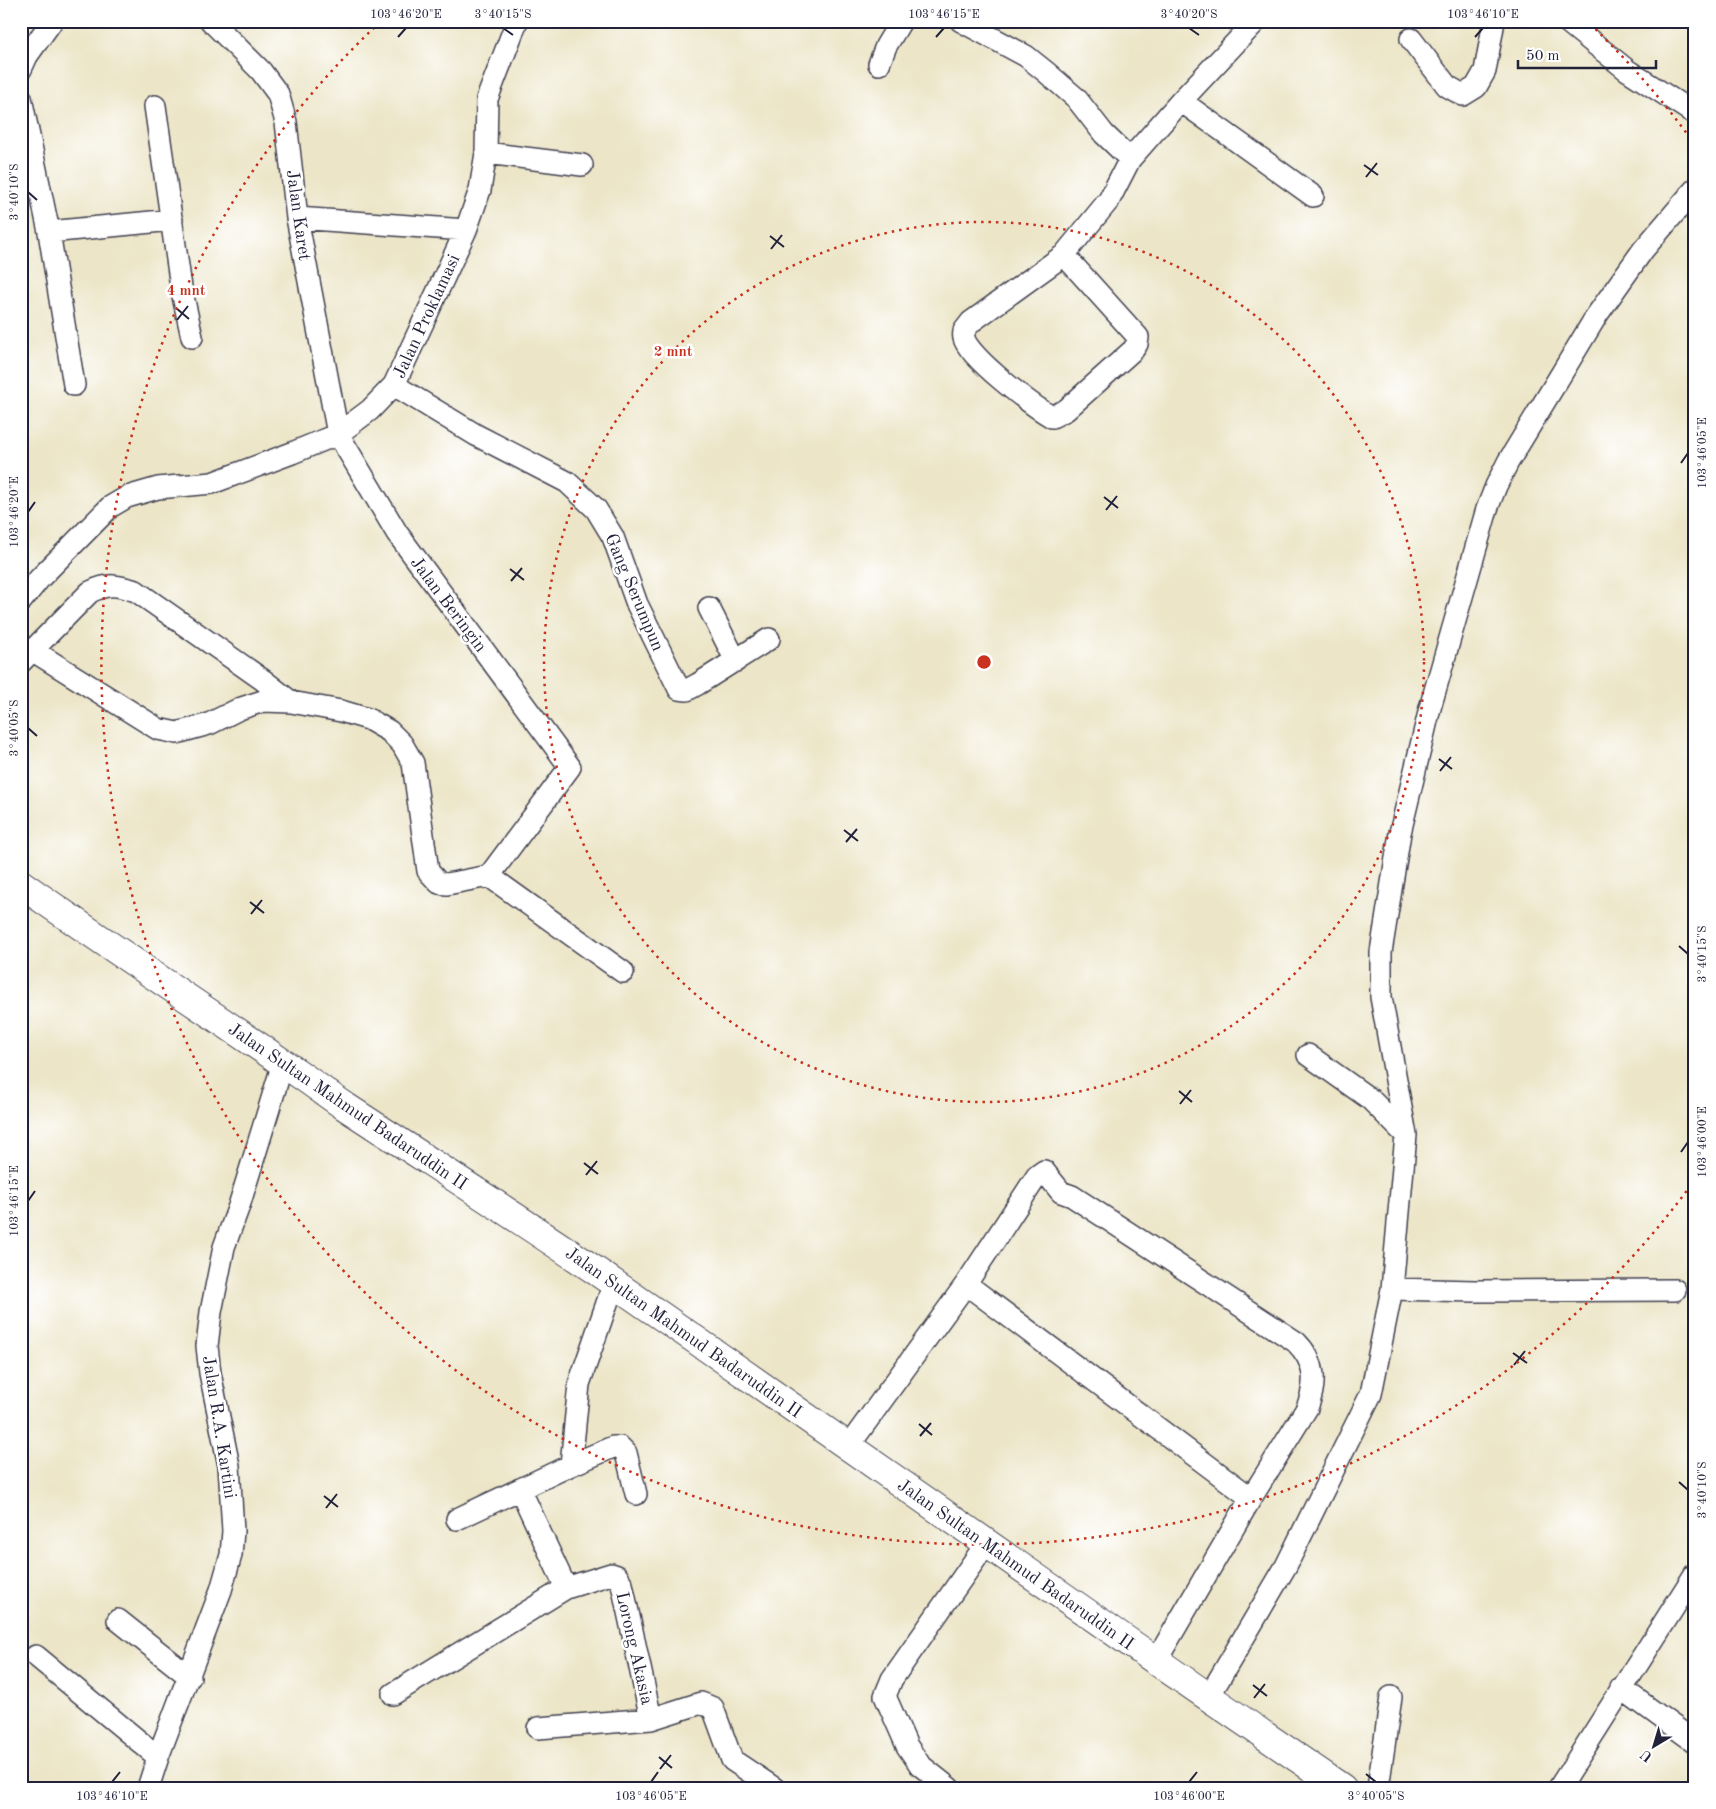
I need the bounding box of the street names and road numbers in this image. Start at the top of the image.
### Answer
street label: Jalan Karet [283,169,313,262]
street label: Jalan Proklamasi [390,251,464,381]
street label: Gang Serumpun [601,531,667,654]
street label: Jalan Beringin [407,554,490,656]
street label: Jalan Sultan Mahmud Badaruddin II [225,1020,470,1194]
street label: Jalan Sultan Mahmud Badaruddin II [562,1244,805,1422]
street label: Jalan R.A. Kartini [199,1354,239,1500]
street label: Jalan Sultan Mahmud Badaruddin II [894,1476,1137,1654]
street label: Lorong Akasia [612,1590,656,1707]

